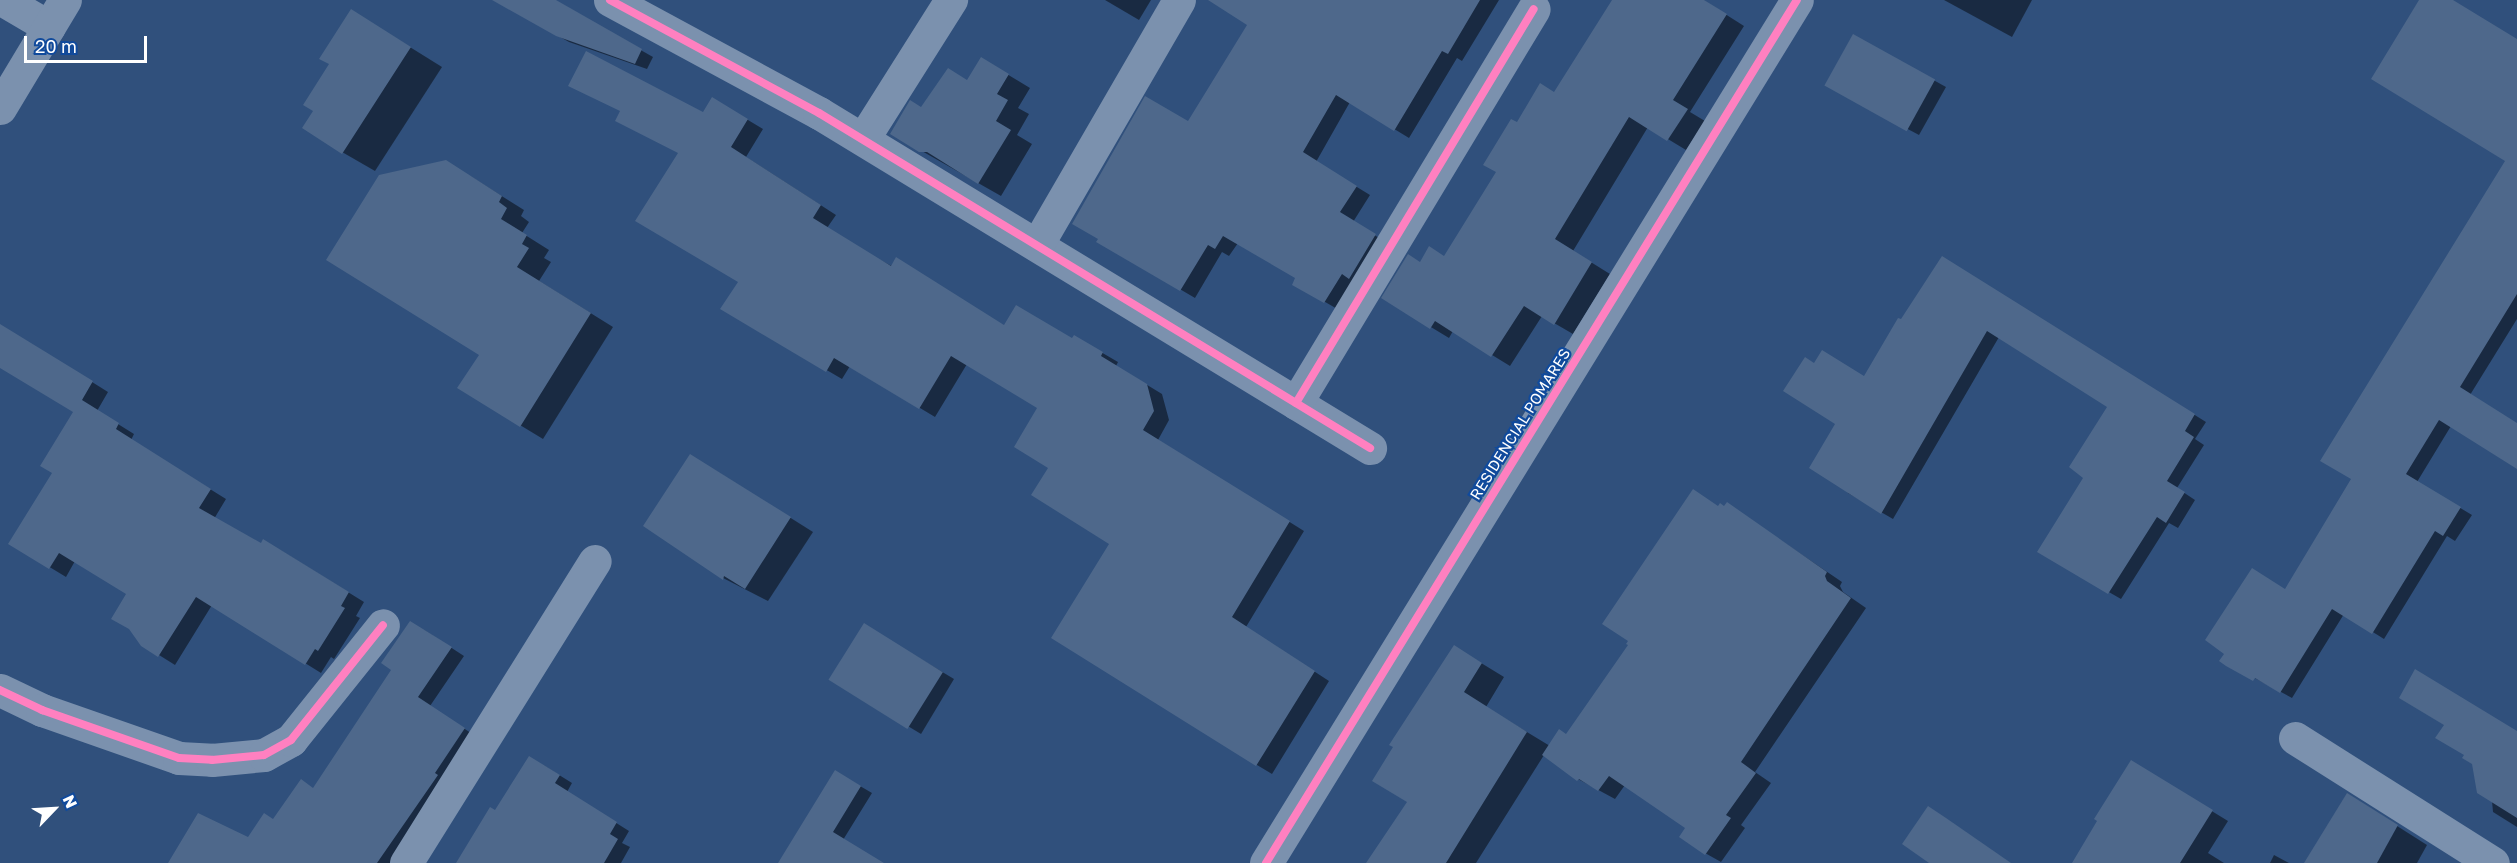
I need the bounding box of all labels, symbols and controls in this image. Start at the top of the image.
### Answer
scale bar [27,24,150,62]
text: 20 m [35,35,77,57]
street label: RESIDENCIAL POMARES [1466,345,1574,503]
north arrow [24,779,84,839]
text: N [59,792,82,811]

